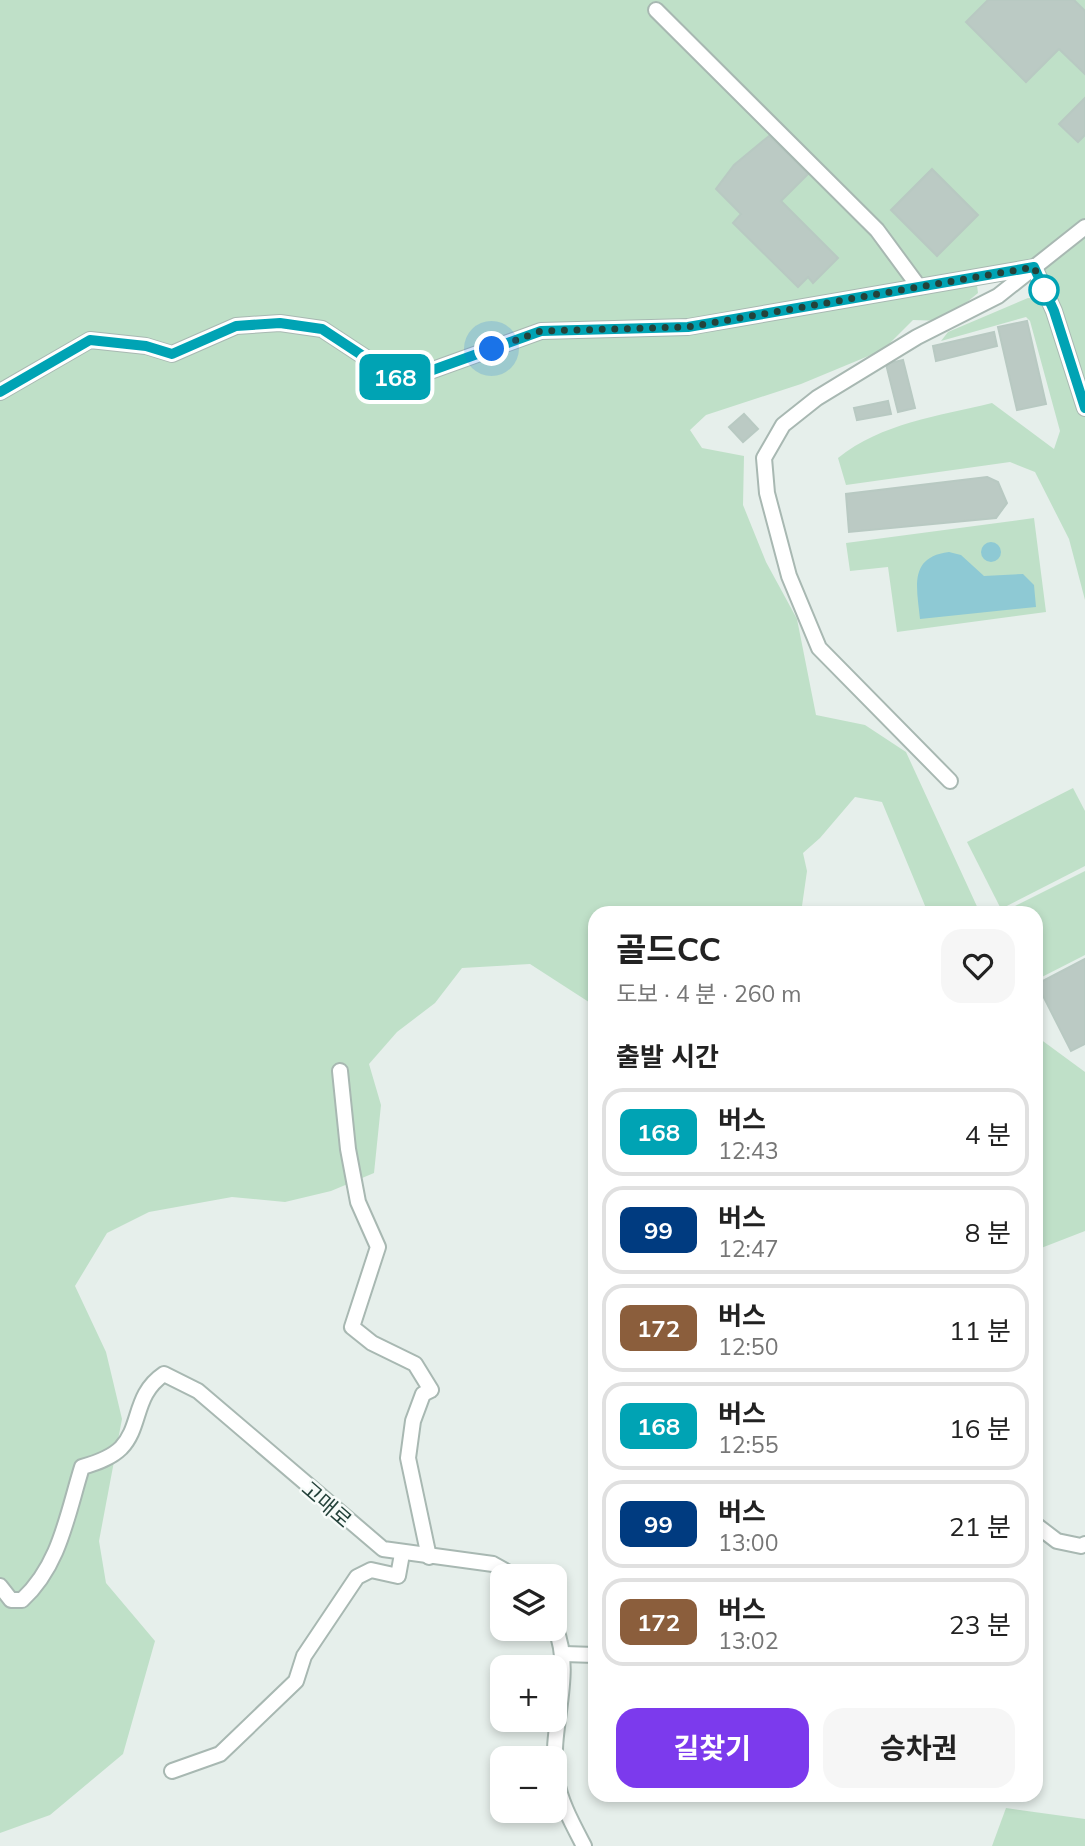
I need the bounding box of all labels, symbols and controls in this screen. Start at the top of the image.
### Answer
unlabelled marker [1029,275,1059,305]
your location [474,331,509,366]
line badge: 168 [355,354,435,400]
text: 168 [373,362,417,392]
text: 골드CC [616,928,721,969]
button: heart [941,929,1015,1003]
text: 도보 · 4 분 · 260 m [616,979,802,1008]
text: 출발 시간 [616,1040,719,1073]
text: 버스 [718,1103,766,1136]
text: 168 [637,1117,680,1147]
text: 4 분 [965,1118,1011,1151]
text: 12:43 [718,1136,778,1165]
text: 버스 [718,1201,766,1234]
text: 99 [644,1215,673,1245]
text: 8 분 [965,1216,1011,1249]
text: 12:47 [718,1234,778,1263]
text: 버스 [718,1299,766,1332]
text: 172 [637,1313,680,1343]
text: 11 분 [949,1314,1011,1347]
text: 12:50 [718,1332,778,1361]
text: 버스 [718,1397,766,1430]
text: 168 [637,1411,680,1441]
text: 16 분 [949,1412,1011,1445]
text: 12:55 [718,1430,778,1459]
street label: 고매로 [297,1475,357,1533]
text: 버스 [718,1495,766,1528]
text: 99 [644,1509,673,1539]
text: 21 분 [949,1510,1011,1543]
text: 13:00 [718,1528,778,1557]
map controls [490,1564,567,1823]
button: layers [490,1564,567,1641]
text: 버스 [718,1593,766,1626]
text: 172 [637,1607,680,1637]
text: 23 분 [949,1608,1011,1641]
text: 13:02 [718,1626,778,1655]
button: + [490,1655,567,1732]
button: 길찾기 [616,1708,809,1788]
button: 승차권 [823,1708,1015,1788]
button: − [490,1746,567,1823]

